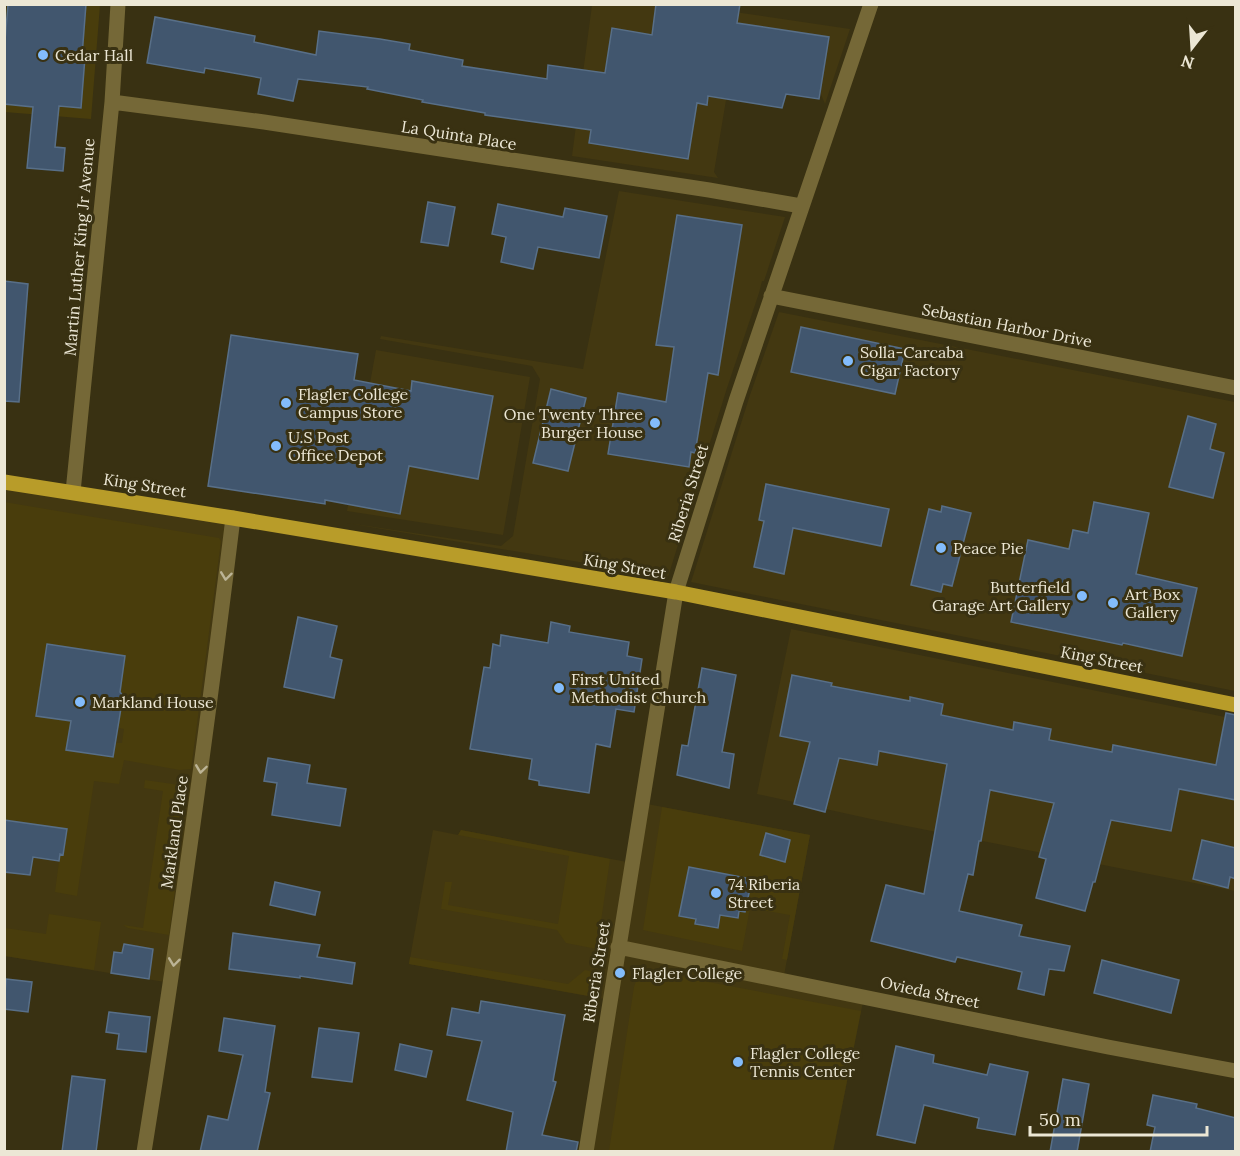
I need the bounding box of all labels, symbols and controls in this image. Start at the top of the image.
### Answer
north arrow [1162,18,1222,78]
place label: Cedar Hall [55,45,133,65]
marker: Cedar Hall [36,48,50,62]
text: N [1179,51,1196,74]
street label: La Quinta Place [400,116,518,154]
street label: Martin Luther King Jr Avenue [60,137,99,357]
street label: Sebastian Harbor Drive [920,299,1094,351]
place label: Solla-Carcaba Cigar Factory [860,342,964,380]
marker: Solla-Carcaba Cigar Factory [841,354,855,368]
place label: Flagler College Campus Store [298,384,408,422]
marker: Flagler College Campus Store [279,396,293,410]
place label: One Twenty Three Burger House [504,404,643,442]
marker: One Twenty Three Burger House [648,416,662,430]
place label: U.S Post Office Depot [288,427,384,465]
marker: U.S Post Office Depot [269,439,283,453]
street label: Riberia Street [664,441,713,545]
street label: King Street [102,469,189,502]
place label: Peace Pie [953,538,1024,558]
marker: Peace Pie [934,541,948,555]
street label: King Street [582,549,669,583]
one-way arrow [220,571,233,580]
place label: Butterfield Garage Art Gallery [932,577,1071,615]
place label: Art Box Gallery [1124,584,1181,622]
marker: Butterfield Garage Art Gallery [1075,589,1089,603]
marker: Art Box Gallery [1106,596,1120,610]
street label: King Street [1059,641,1146,677]
place label: First United Methodist Church [571,669,707,707]
marker: First United Methodist Church [552,681,566,695]
place label: Markland House [92,692,214,712]
marker: Markland House [73,695,87,709]
one-way arrow [196,765,208,774]
street label: Markland Place [156,774,192,890]
place label: 74 Riberia Street [728,874,800,912]
marker: 74 Riberia Street [709,886,723,900]
street label: Riberia Street [578,919,614,1024]
one-way arrow [168,958,181,967]
place label: Flagler College [632,963,742,983]
marker: Flagler College [613,966,627,980]
street label: Ovieda Street [878,972,982,1012]
place label: Flagler College Tennis Center [750,1043,860,1081]
marker: Flagler College Tennis Center [731,1055,745,1069]
scale bar [1030,1099,1207,1137]
text: 50 m [1039,1108,1081,1131]

